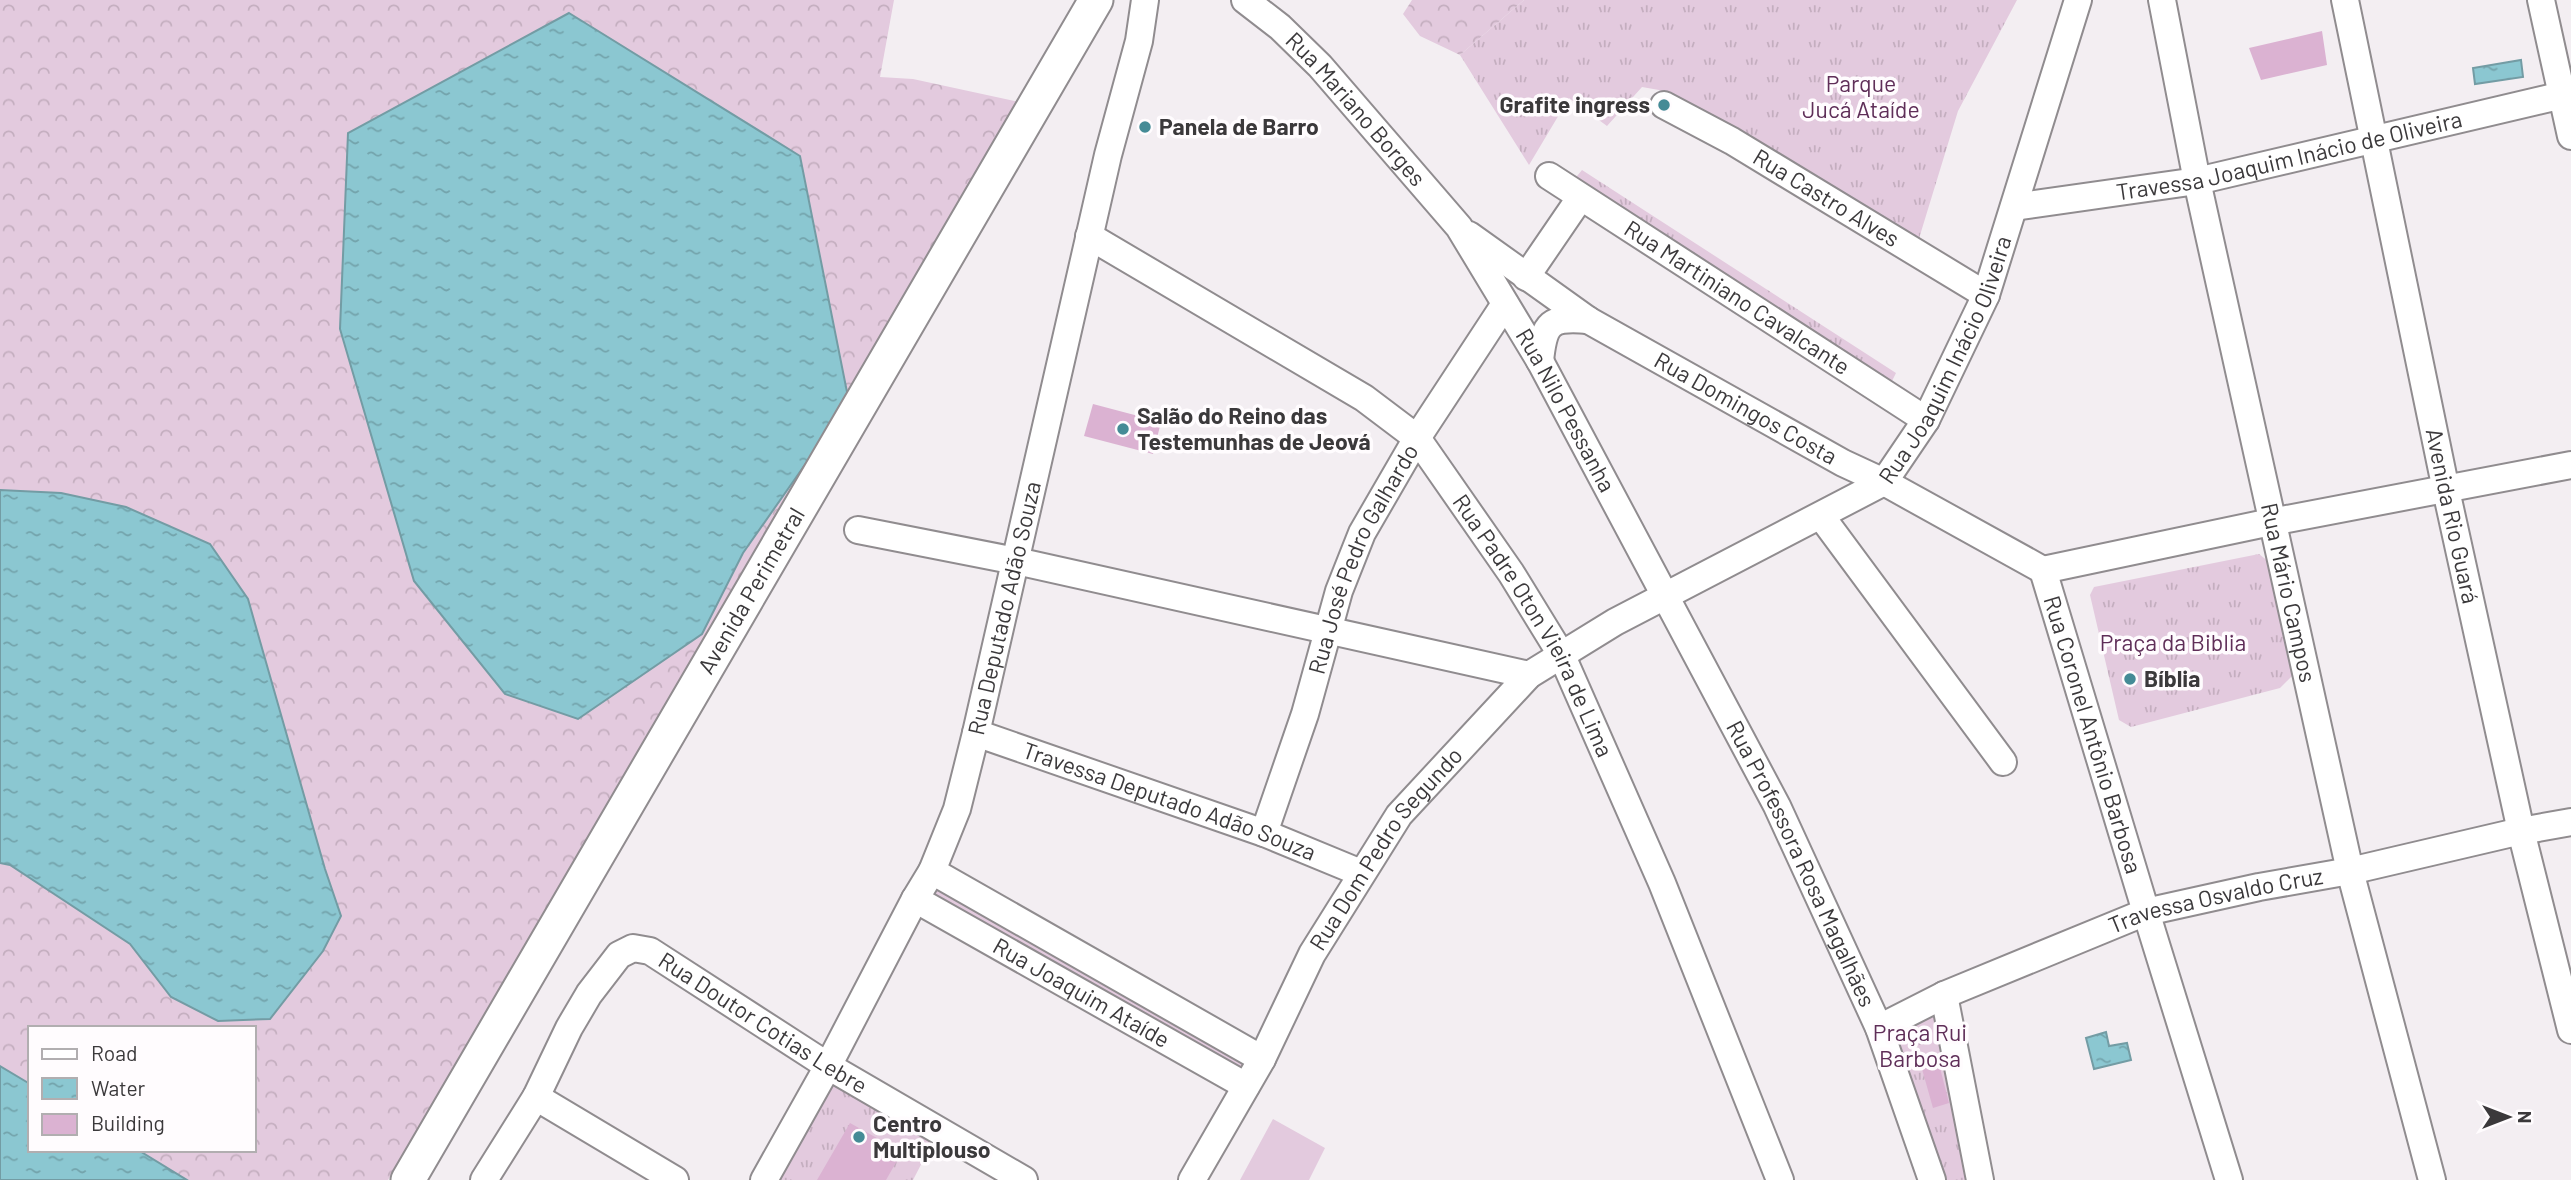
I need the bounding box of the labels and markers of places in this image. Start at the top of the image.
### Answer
place label: Grafite ingress [1500,90,1650,118]
marker: Grafite ingress [1656,97,1672,113]
place label: Panela de Barro [1159,112,1319,140]
marker: Panela de Barro [1137,119,1153,135]
place label: Salão do Reino das Testemunhas de Jeová [1137,401,1371,455]
marker: Salão do Reino das Testemunhas de Jeová [1115,421,1131,437]
place label: Bíblia [2144,664,2200,692]
marker: Bíblia [2122,671,2138,687]
place label: Centro Multiplouso [873,1109,991,1163]
marker: Centro Multiplouso [851,1129,867,1145]

